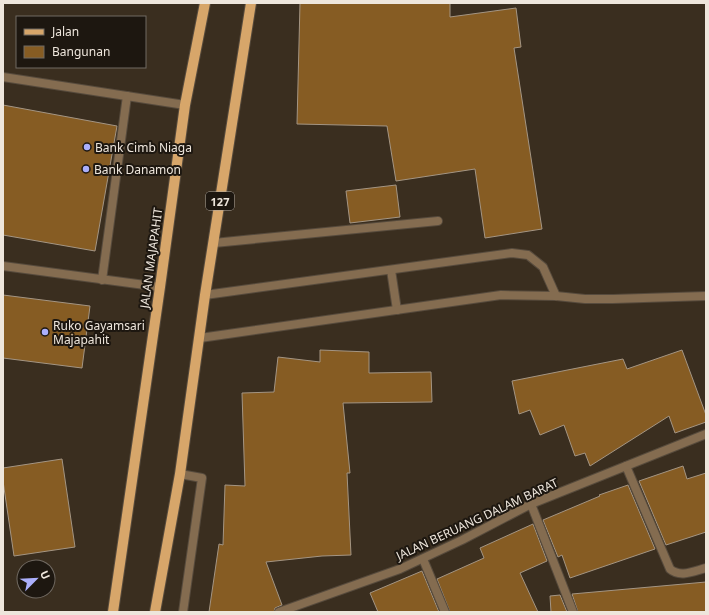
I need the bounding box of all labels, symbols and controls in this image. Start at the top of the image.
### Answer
legend [16,16,146,68]
text: Jalan [51,23,79,40]
text: Bangunan [52,43,110,60]
place label: Bank Cimb Niaga [95,139,192,156]
marker: Bank Cimb Niaga [82,142,92,152]
place label: Bank Danamon [94,161,181,178]
marker: Bank Danamon [81,164,91,174]
road number: 127 [206,192,234,210]
street label: JALAN MAJAPAHIT [135,206,167,310]
place label: Ruko Gayamsari Majapahit [53,317,145,348]
marker: Ruko Gayamsari Majapahit [40,327,50,337]
street label: JALAN BERUANG DALAM BARAT [392,474,561,565]
north arrow [16,559,56,599]
text: U [37,568,54,582]

